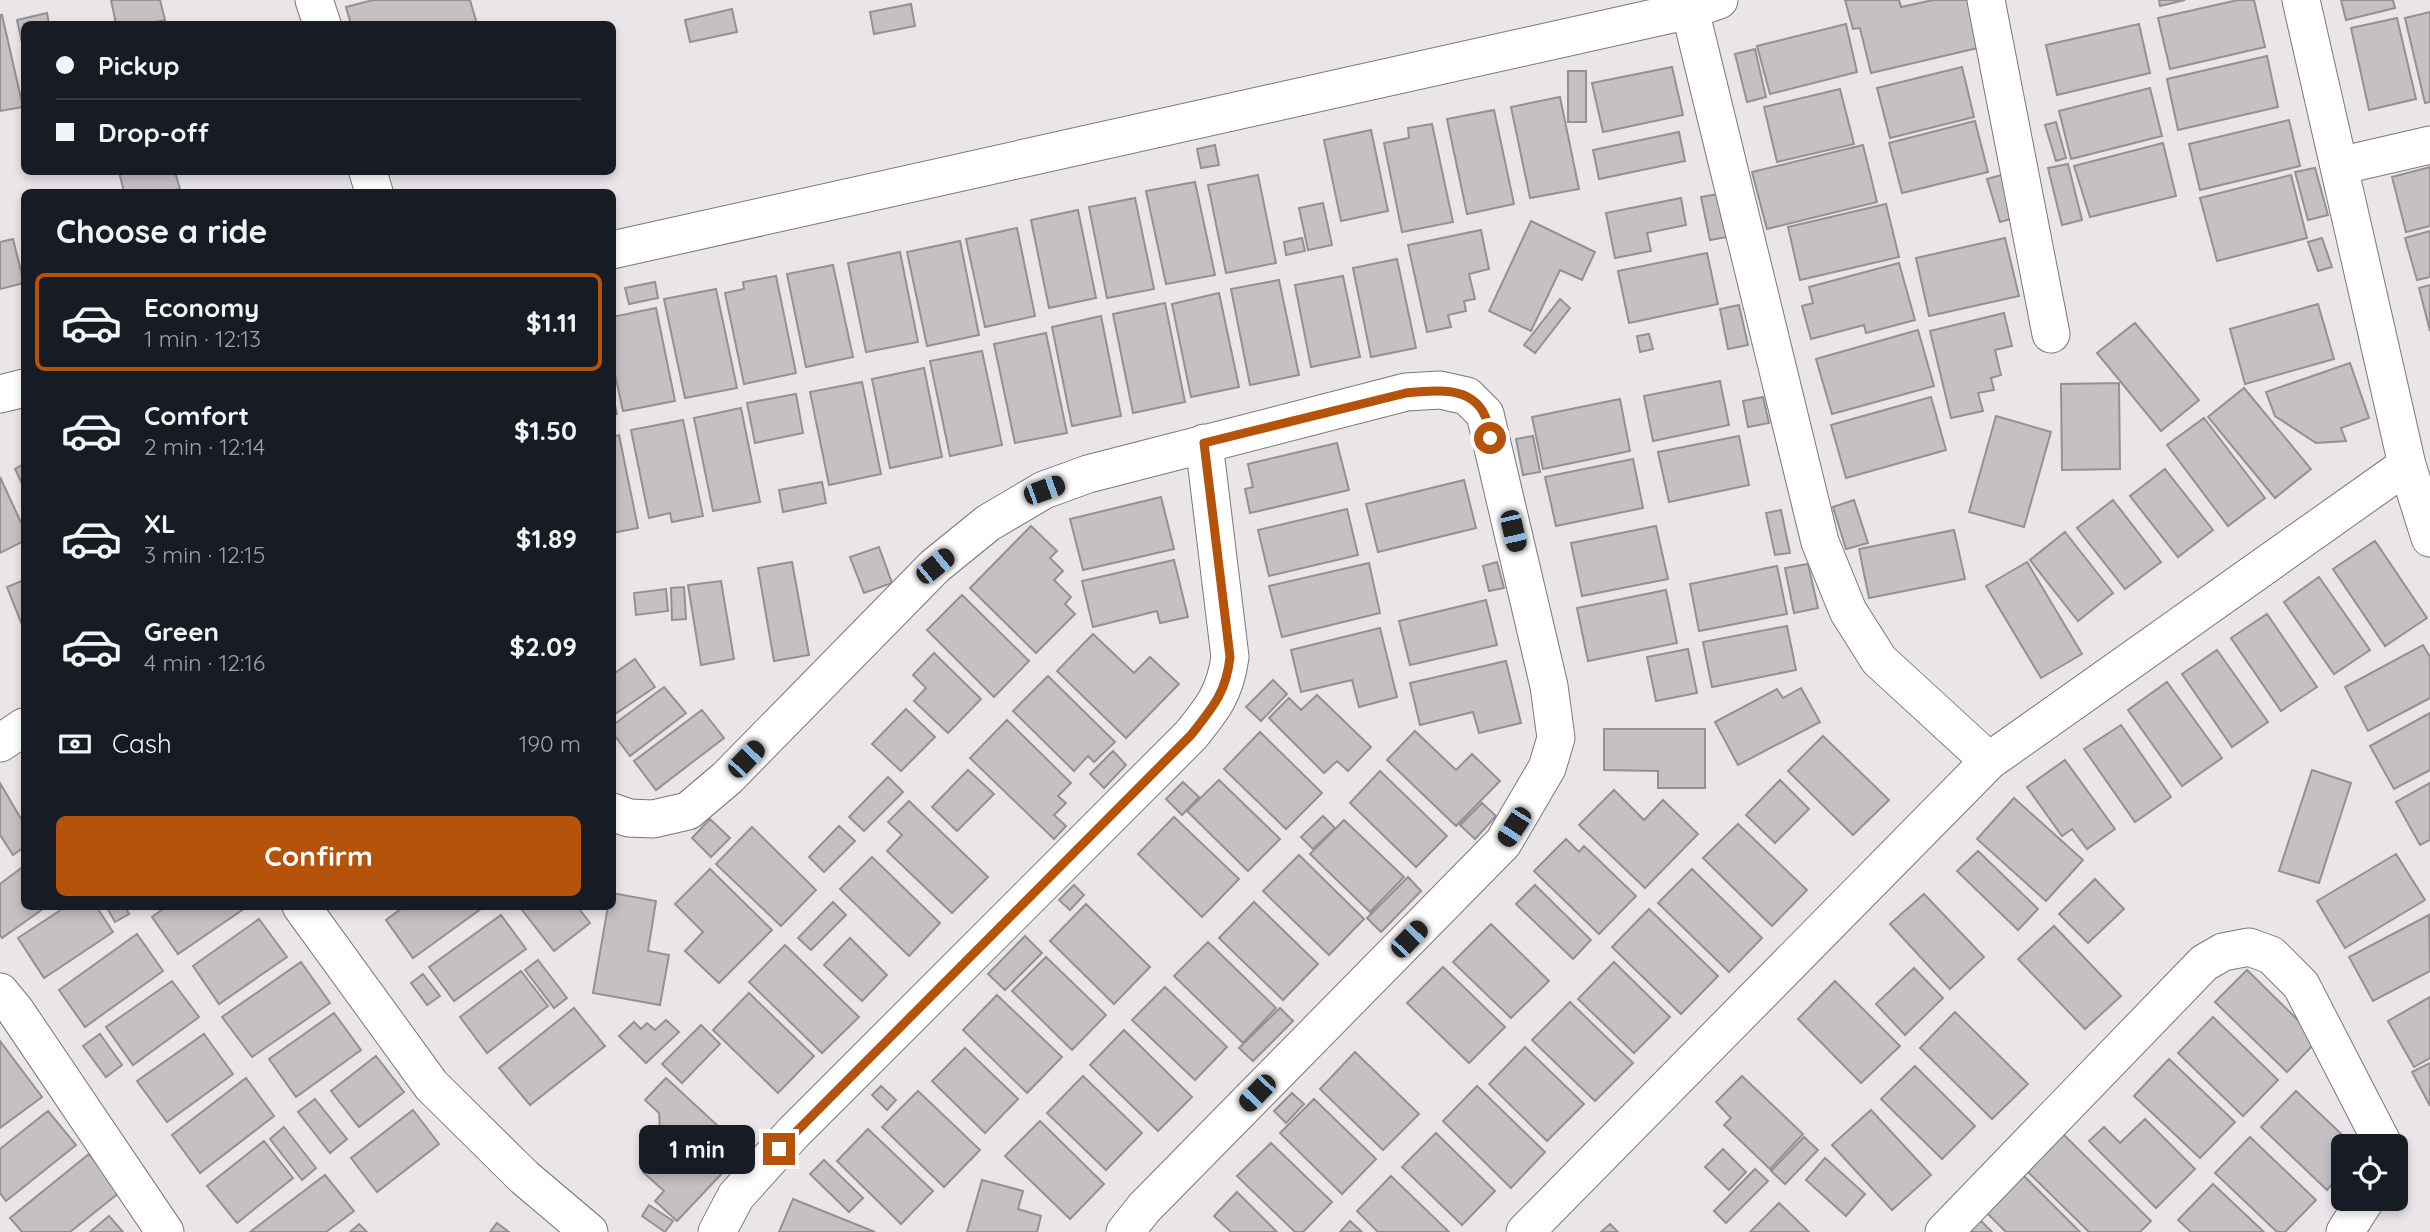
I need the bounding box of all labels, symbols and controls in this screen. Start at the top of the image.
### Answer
text: Pickup [98,49,180,82]
text: Drop-off [98,116,209,149]
text: Choose a ride [56,211,268,251]
icon: car [60,291,123,354]
text: Economy [144,291,259,324]
text: $1.11 [526,306,577,339]
text: 1 min · 12:13 [144,324,261,353]
icon: car [60,399,123,462]
text: Comfort [144,399,249,432]
text: $1.50 [514,414,577,447]
route start [1474,422,1506,454]
text: 2 min · 12:14 [144,432,265,461]
car [1021,473,1068,507]
icon: car [60,507,123,570]
text: XL [144,507,176,540]
car [1499,508,1528,554]
text: $1.89 [516,522,577,555]
text: 3 min · 12:15 [144,540,265,569]
car [913,545,958,587]
icon: car [60,615,123,678]
text: Green [144,615,219,648]
text: $2.09 [509,630,577,663]
text: 4 min · 12:16 [144,648,265,677]
icon: cash [56,725,94,763]
text: Cash [112,727,172,760]
text: 190 m [519,729,581,758]
car [724,737,769,781]
car [1494,804,1535,850]
button: Confirm [56,816,581,896]
car [1387,917,1432,961]
car [1235,1071,1280,1115]
callout: 1 min [639,1124,754,1174]
route end [763,1133,795,1165]
map controls [2331,1134,2408,1211]
button: locate [2331,1134,2408,1211]
text: 1 min [669,1135,725,1164]

